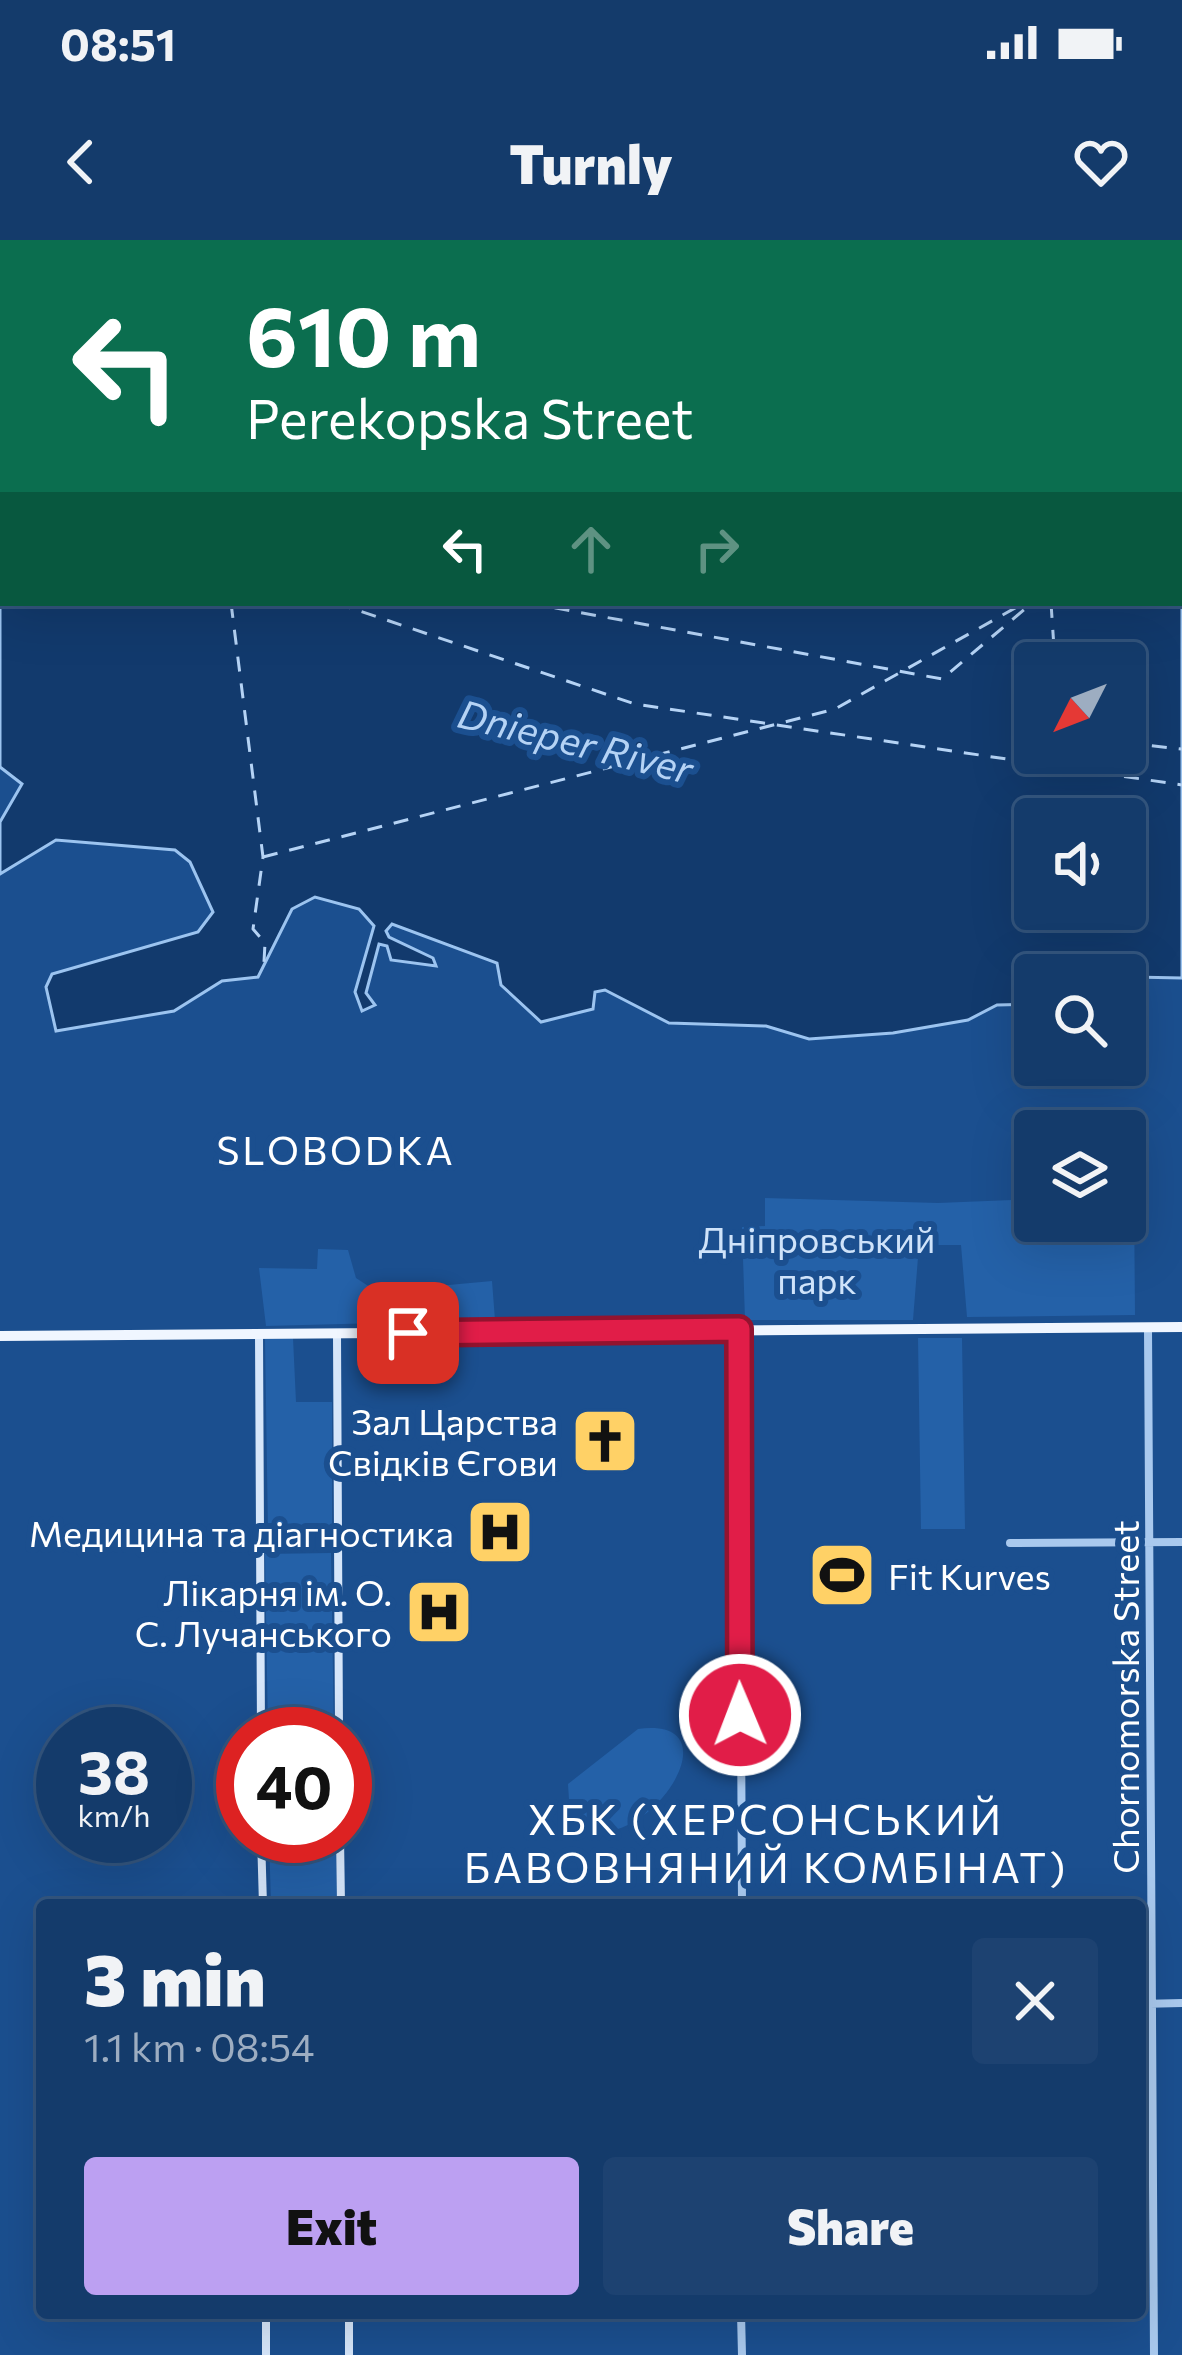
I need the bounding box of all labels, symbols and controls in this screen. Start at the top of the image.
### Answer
text: 08:51 [60,15,176,70]
icon: back [48,129,114,195]
text: Turnly [509,129,673,195]
icon: heart [1068,129,1134,195]
text: 610 m [246,282,481,384]
icon: left [48,288,204,444]
text: Perekopska Street [246,384,693,450]
icon: left [432,516,498,582]
icon: ahead [558,516,624,582]
icon: right [684,516,750,582]
north arrow [1014,642,1146,774]
map controls [1014,642,1146,1242]
water label: Dnieper River [454,688,700,793]
button: sound [1014,798,1146,930]
button: search [1014,954,1146,1086]
button: layers [1014,1110,1146,1242]
district label: SLOBODKA [216,1125,456,1173]
park label: Дніпровський парк [699,1216,935,1301]
pin [357,1282,459,1384]
icon: arrive [375,1300,441,1366]
place label: Зал Царства Свідків Єгови [328,1398,558,1483]
church icon: Зал Царства Свідків Єгови [570,1406,640,1476]
hospital icon: Медицина та діагностика [465,1497,535,1567]
place label: Медицина та діагностика [29,1510,454,1554]
street label: Chornomorska Street [1102,1520,1146,1874]
sports icon: Fit Kurves [807,1540,877,1610]
place label: Fit Kurves [888,1553,1051,1597]
place label: Лікарня ім. О. С. Лучанського [135,1569,392,1654]
hospital icon: Лікарня ім. О. С. Лучанського [404,1577,474,1647]
position arrow [677,1652,803,1778]
speed limit sign: 40 [216,1707,372,1863]
text: 38 [78,1733,150,1806]
district label: ХБК (ХЕРСОНСЬКИЙ БАВОВНЯНИЙ КОМБІНАТ) [464,1792,1068,1892]
text: km/h [78,1796,150,1833]
text: 3 min [84,1933,266,2021]
button: close [972,1938,1098,2064]
text: 1.1 km · 08:54 [84,2022,314,2070]
button: Exit [84,2157,579,2295]
button: Share [603,2157,1098,2295]

